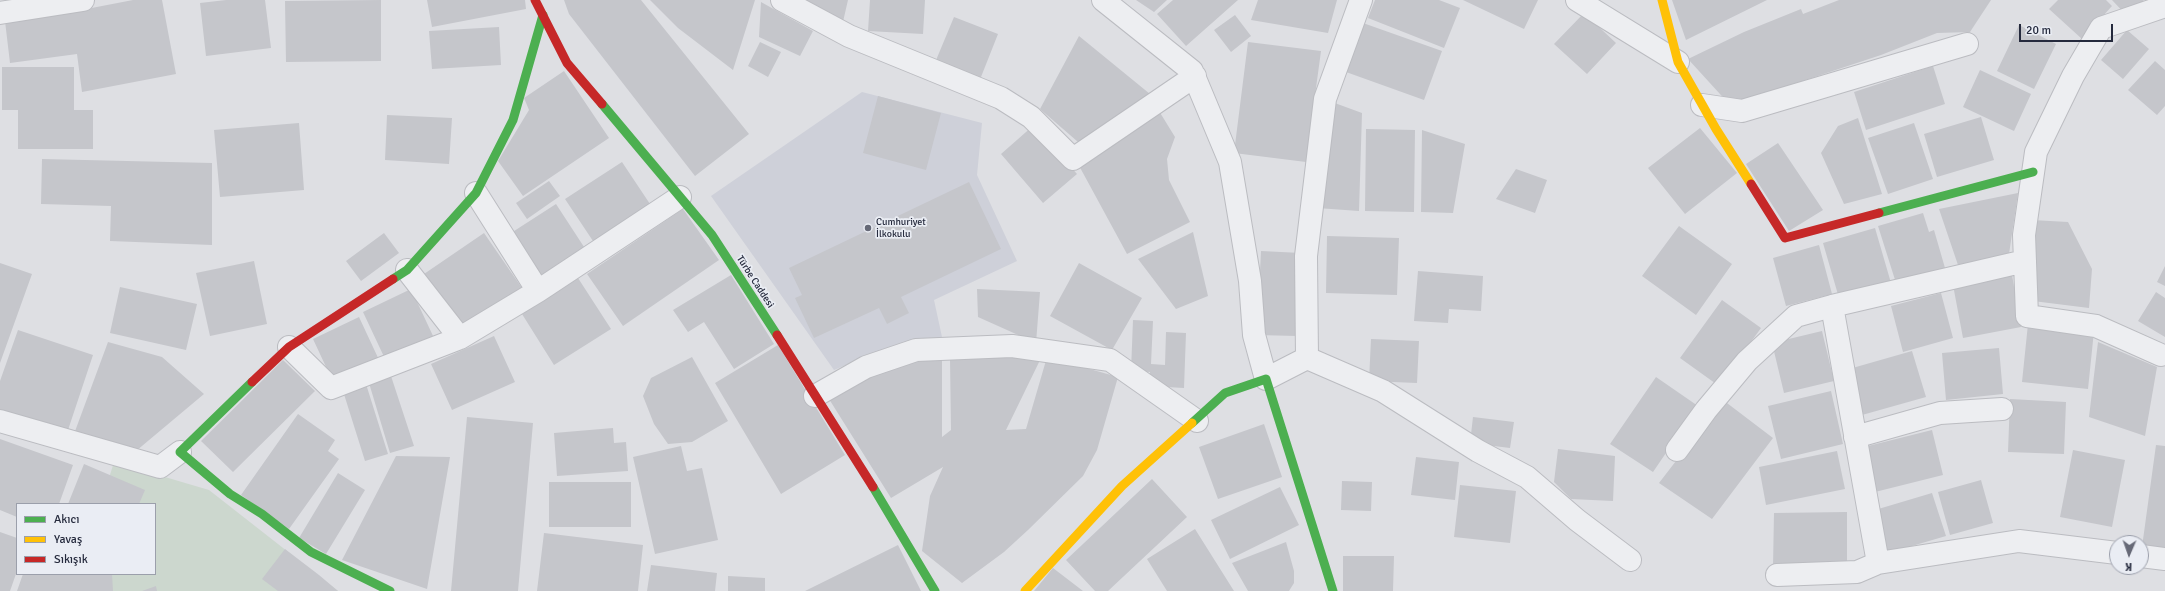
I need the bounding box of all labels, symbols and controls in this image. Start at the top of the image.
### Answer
scale bar [2021,16,2115,42]
text: 20 m [2026,23,2051,38]
place label: Cumhuriyet İlkokulu [876,216,926,240]
marker: Cumhuriyet İlkokulu [863,223,873,233]
street label: Türbe Caddesi [734,254,776,310]
legend [16,503,156,575]
text: Akıcı [54,512,80,527]
text: Yavaş [54,532,82,547]
north arrow [2109,535,2149,575]
text: Sıkışık [54,552,88,567]
text: K [2125,560,2132,573]

